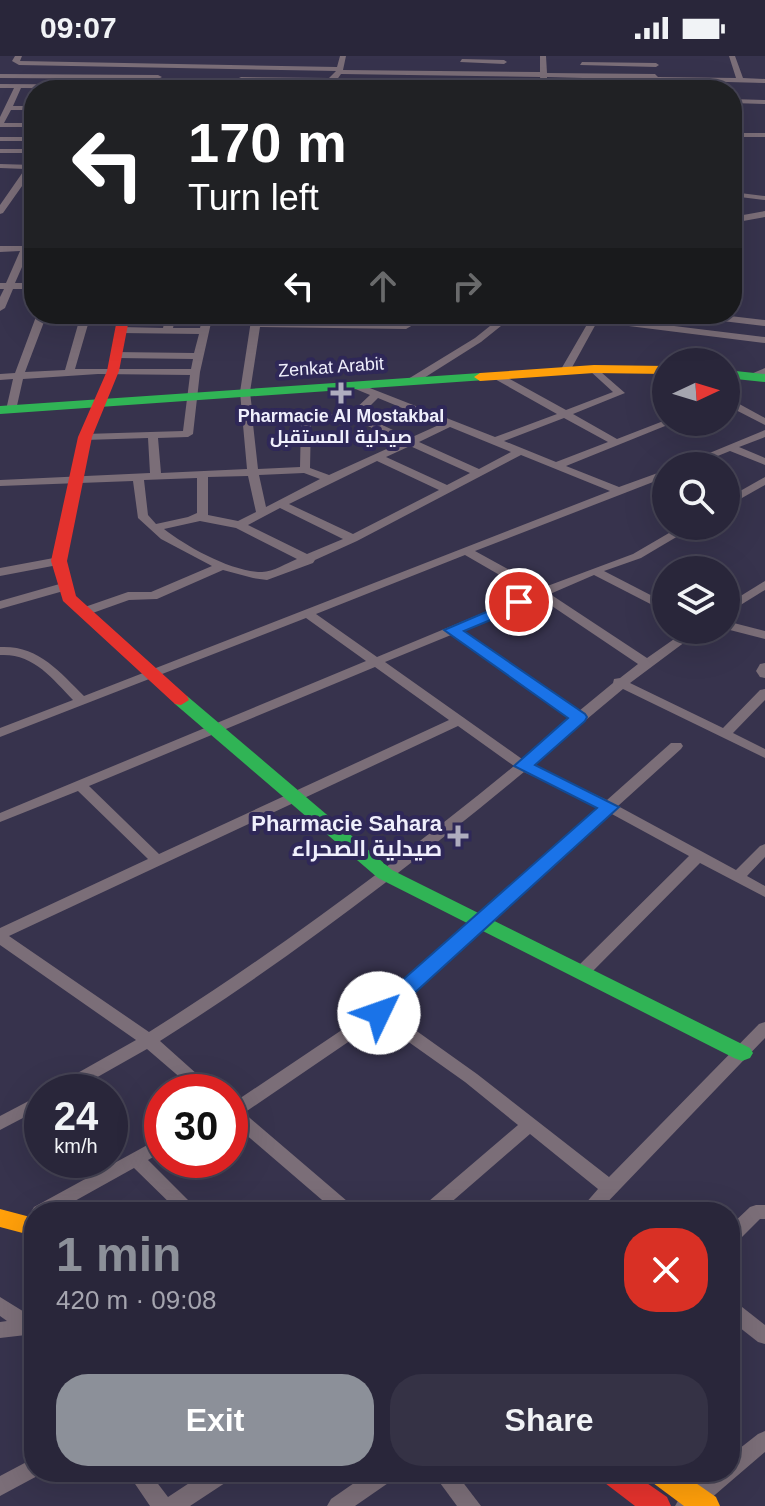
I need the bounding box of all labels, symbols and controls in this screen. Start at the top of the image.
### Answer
text: 09:07 [40,11,117,44]
text: 170 m [188,111,347,174]
icon: left [56,112,160,216]
text: Turn left [188,177,319,218]
icon: left [277,264,321,308]
icon: ahead [361,264,405,308]
icon: right [445,264,489,308]
north arrow [652,348,740,436]
map controls [652,348,740,644]
street label: Zenkat Arabit [277,353,385,381]
marker: Pharmacie Al Mostakbal صيدلية المستقبل [332,384,350,402]
place label: Pharmacie Al Mostakbal صيدلية المستقبل [238,406,444,448]
button: search [652,452,740,540]
button: layers [652,556,740,644]
pin [485,568,553,636]
icon: arrive [497,580,541,624]
place label: Pharmacie Sahara صيدلية الصحراء [251,811,443,862]
marker: Pharmacie Sahara صيدلية الصحراء [449,827,467,845]
position arrow [337,971,421,1055]
speed limit sign: 30 [144,1074,248,1178]
text: 24 [54,1094,98,1138]
text: km/h [54,1135,98,1157]
text: 1 min [56,1228,181,1281]
button: close [624,1228,708,1312]
text: 420 m · 09:08 [56,1285,216,1315]
button: Exit [56,1374,374,1466]
button: Share [390,1374,708,1466]

